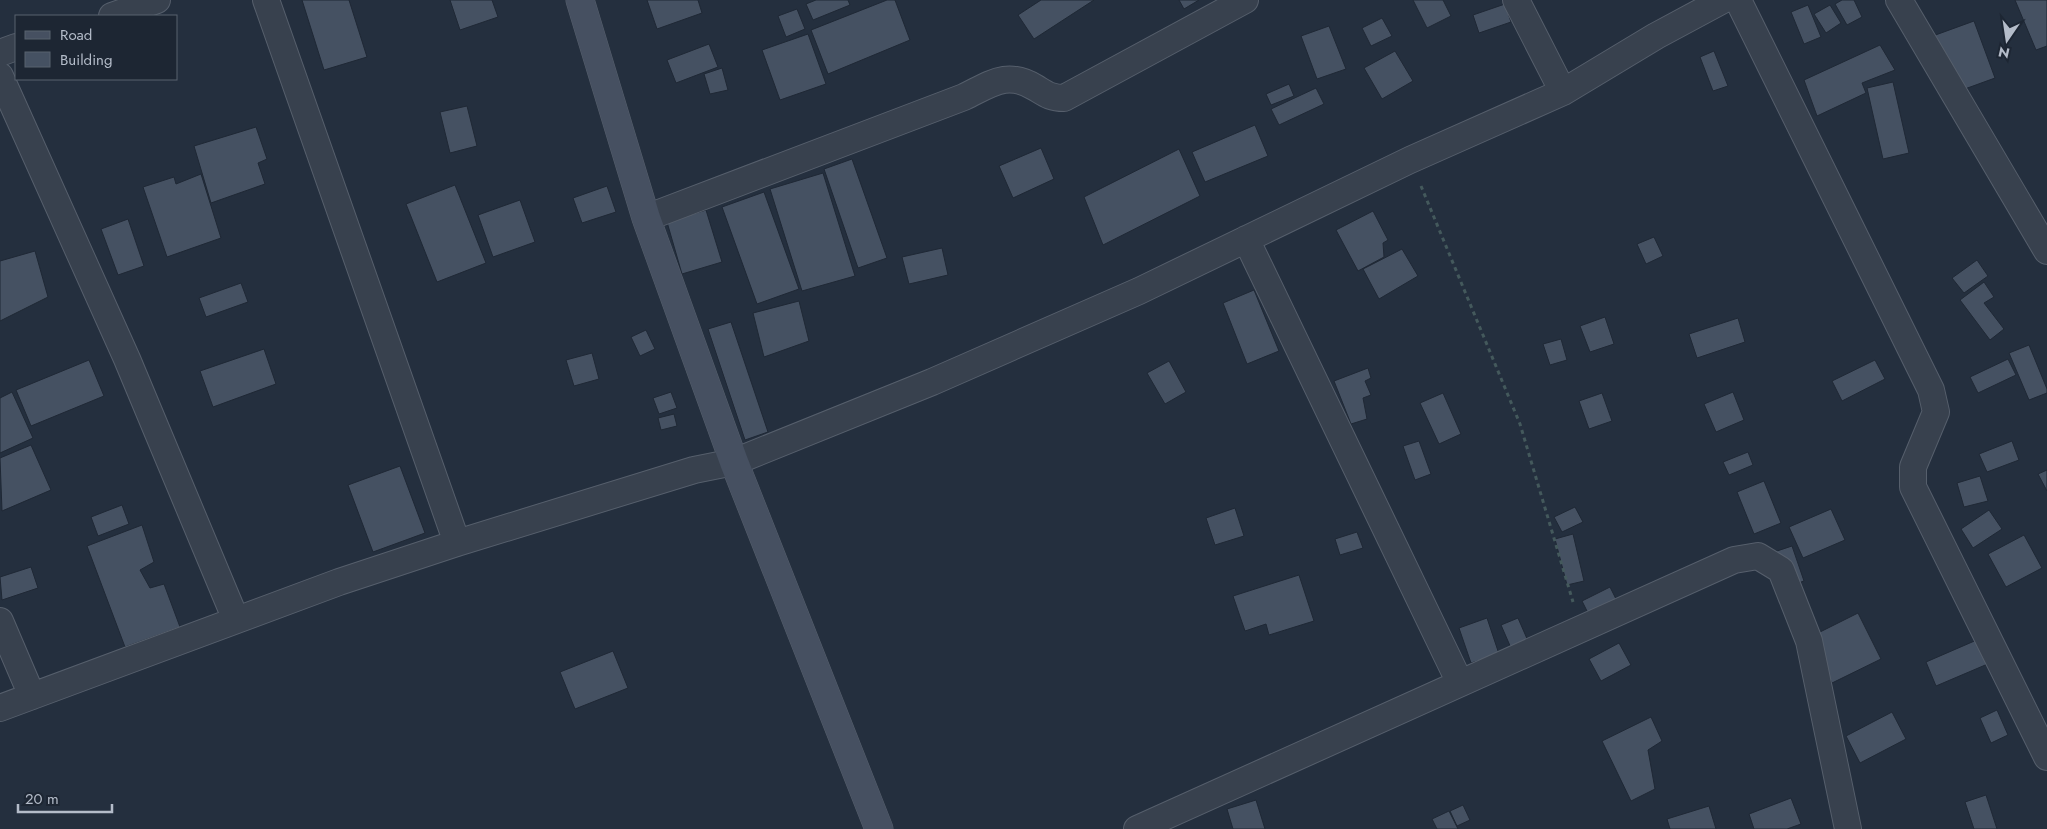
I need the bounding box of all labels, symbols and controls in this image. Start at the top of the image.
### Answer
legend [15,15,178,80]
north arrow [1982,15,2032,65]
text: Road [60,24,92,46]
text: N [1996,42,2012,64]
text: Building [60,49,112,71]
scale bar [18,782,111,814]
text: 20 m [25,788,59,810]

